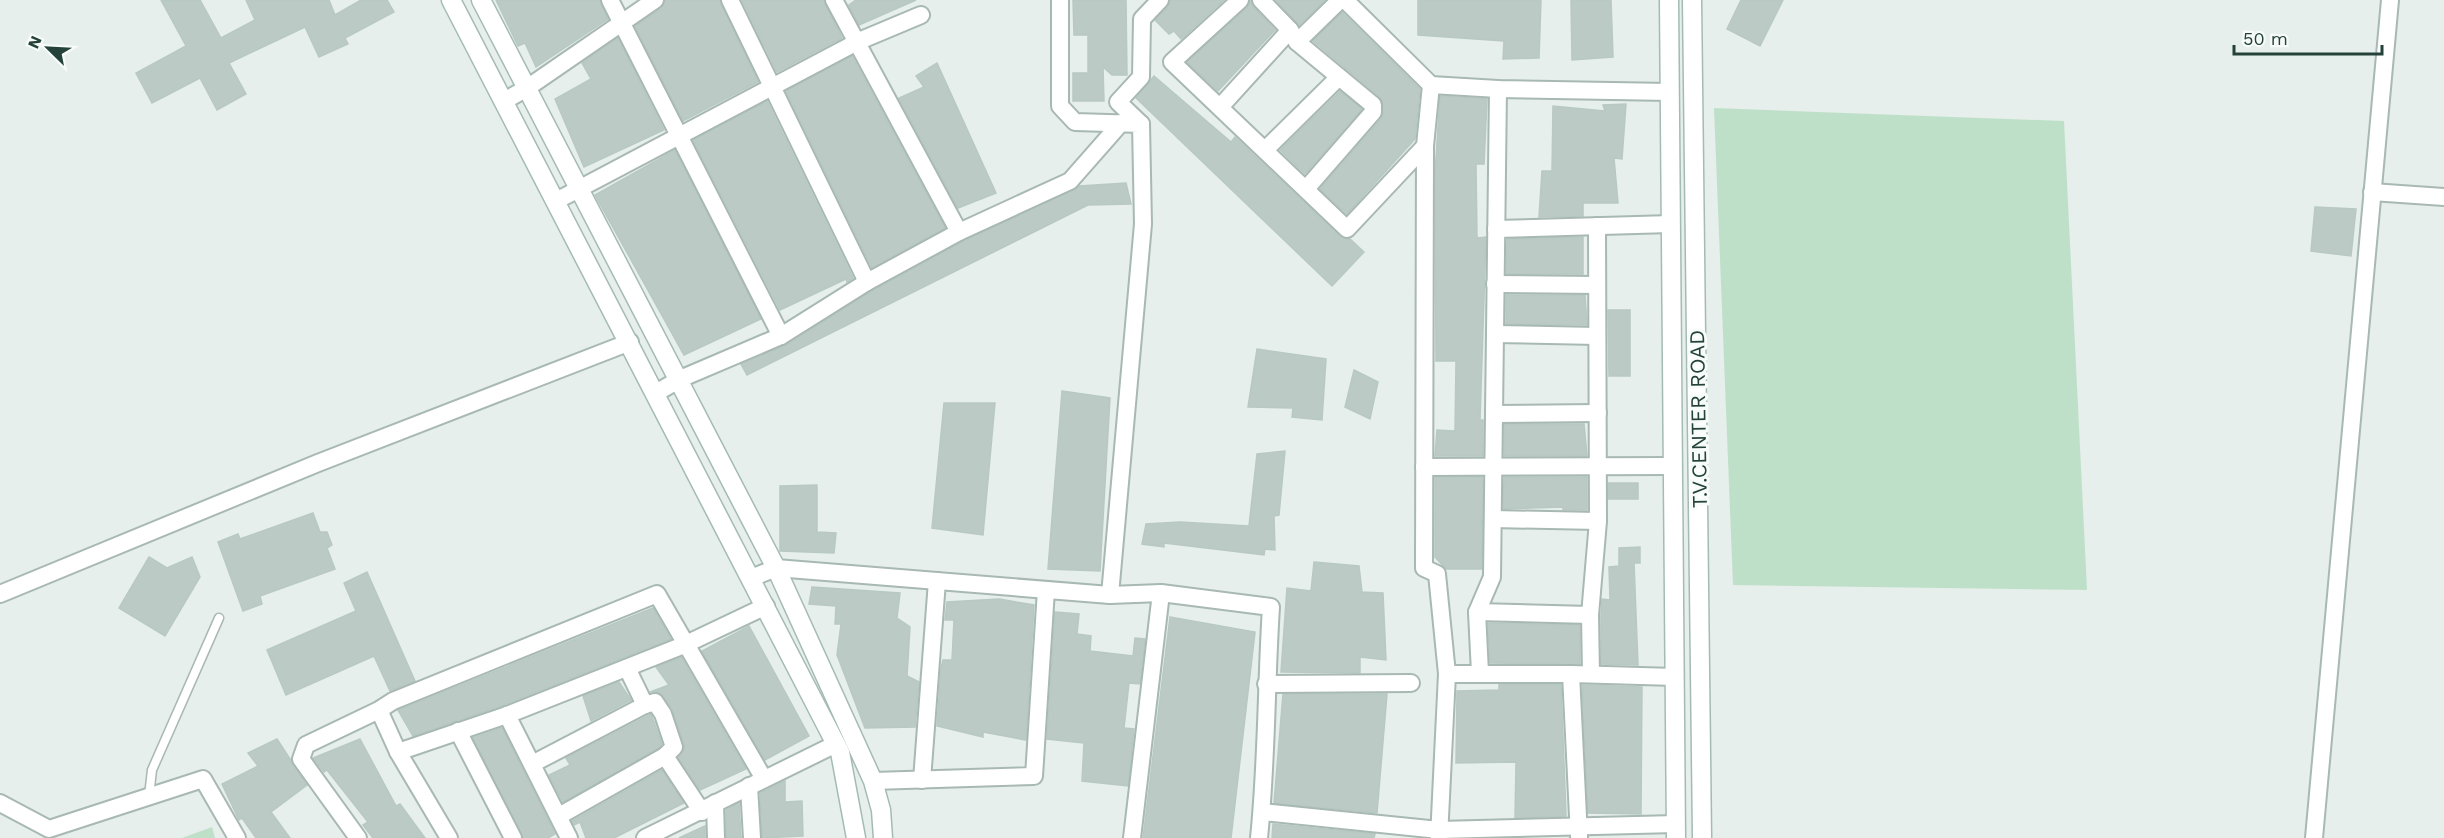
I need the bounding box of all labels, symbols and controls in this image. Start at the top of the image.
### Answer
north arrow [18,18,78,78]
scale bar [2234,18,2382,56]
text: 50 m [2243,28,2288,49]
text: N [24,33,46,51]
street label: T.V.CENTER ROAD [1684,330,1712,508]

